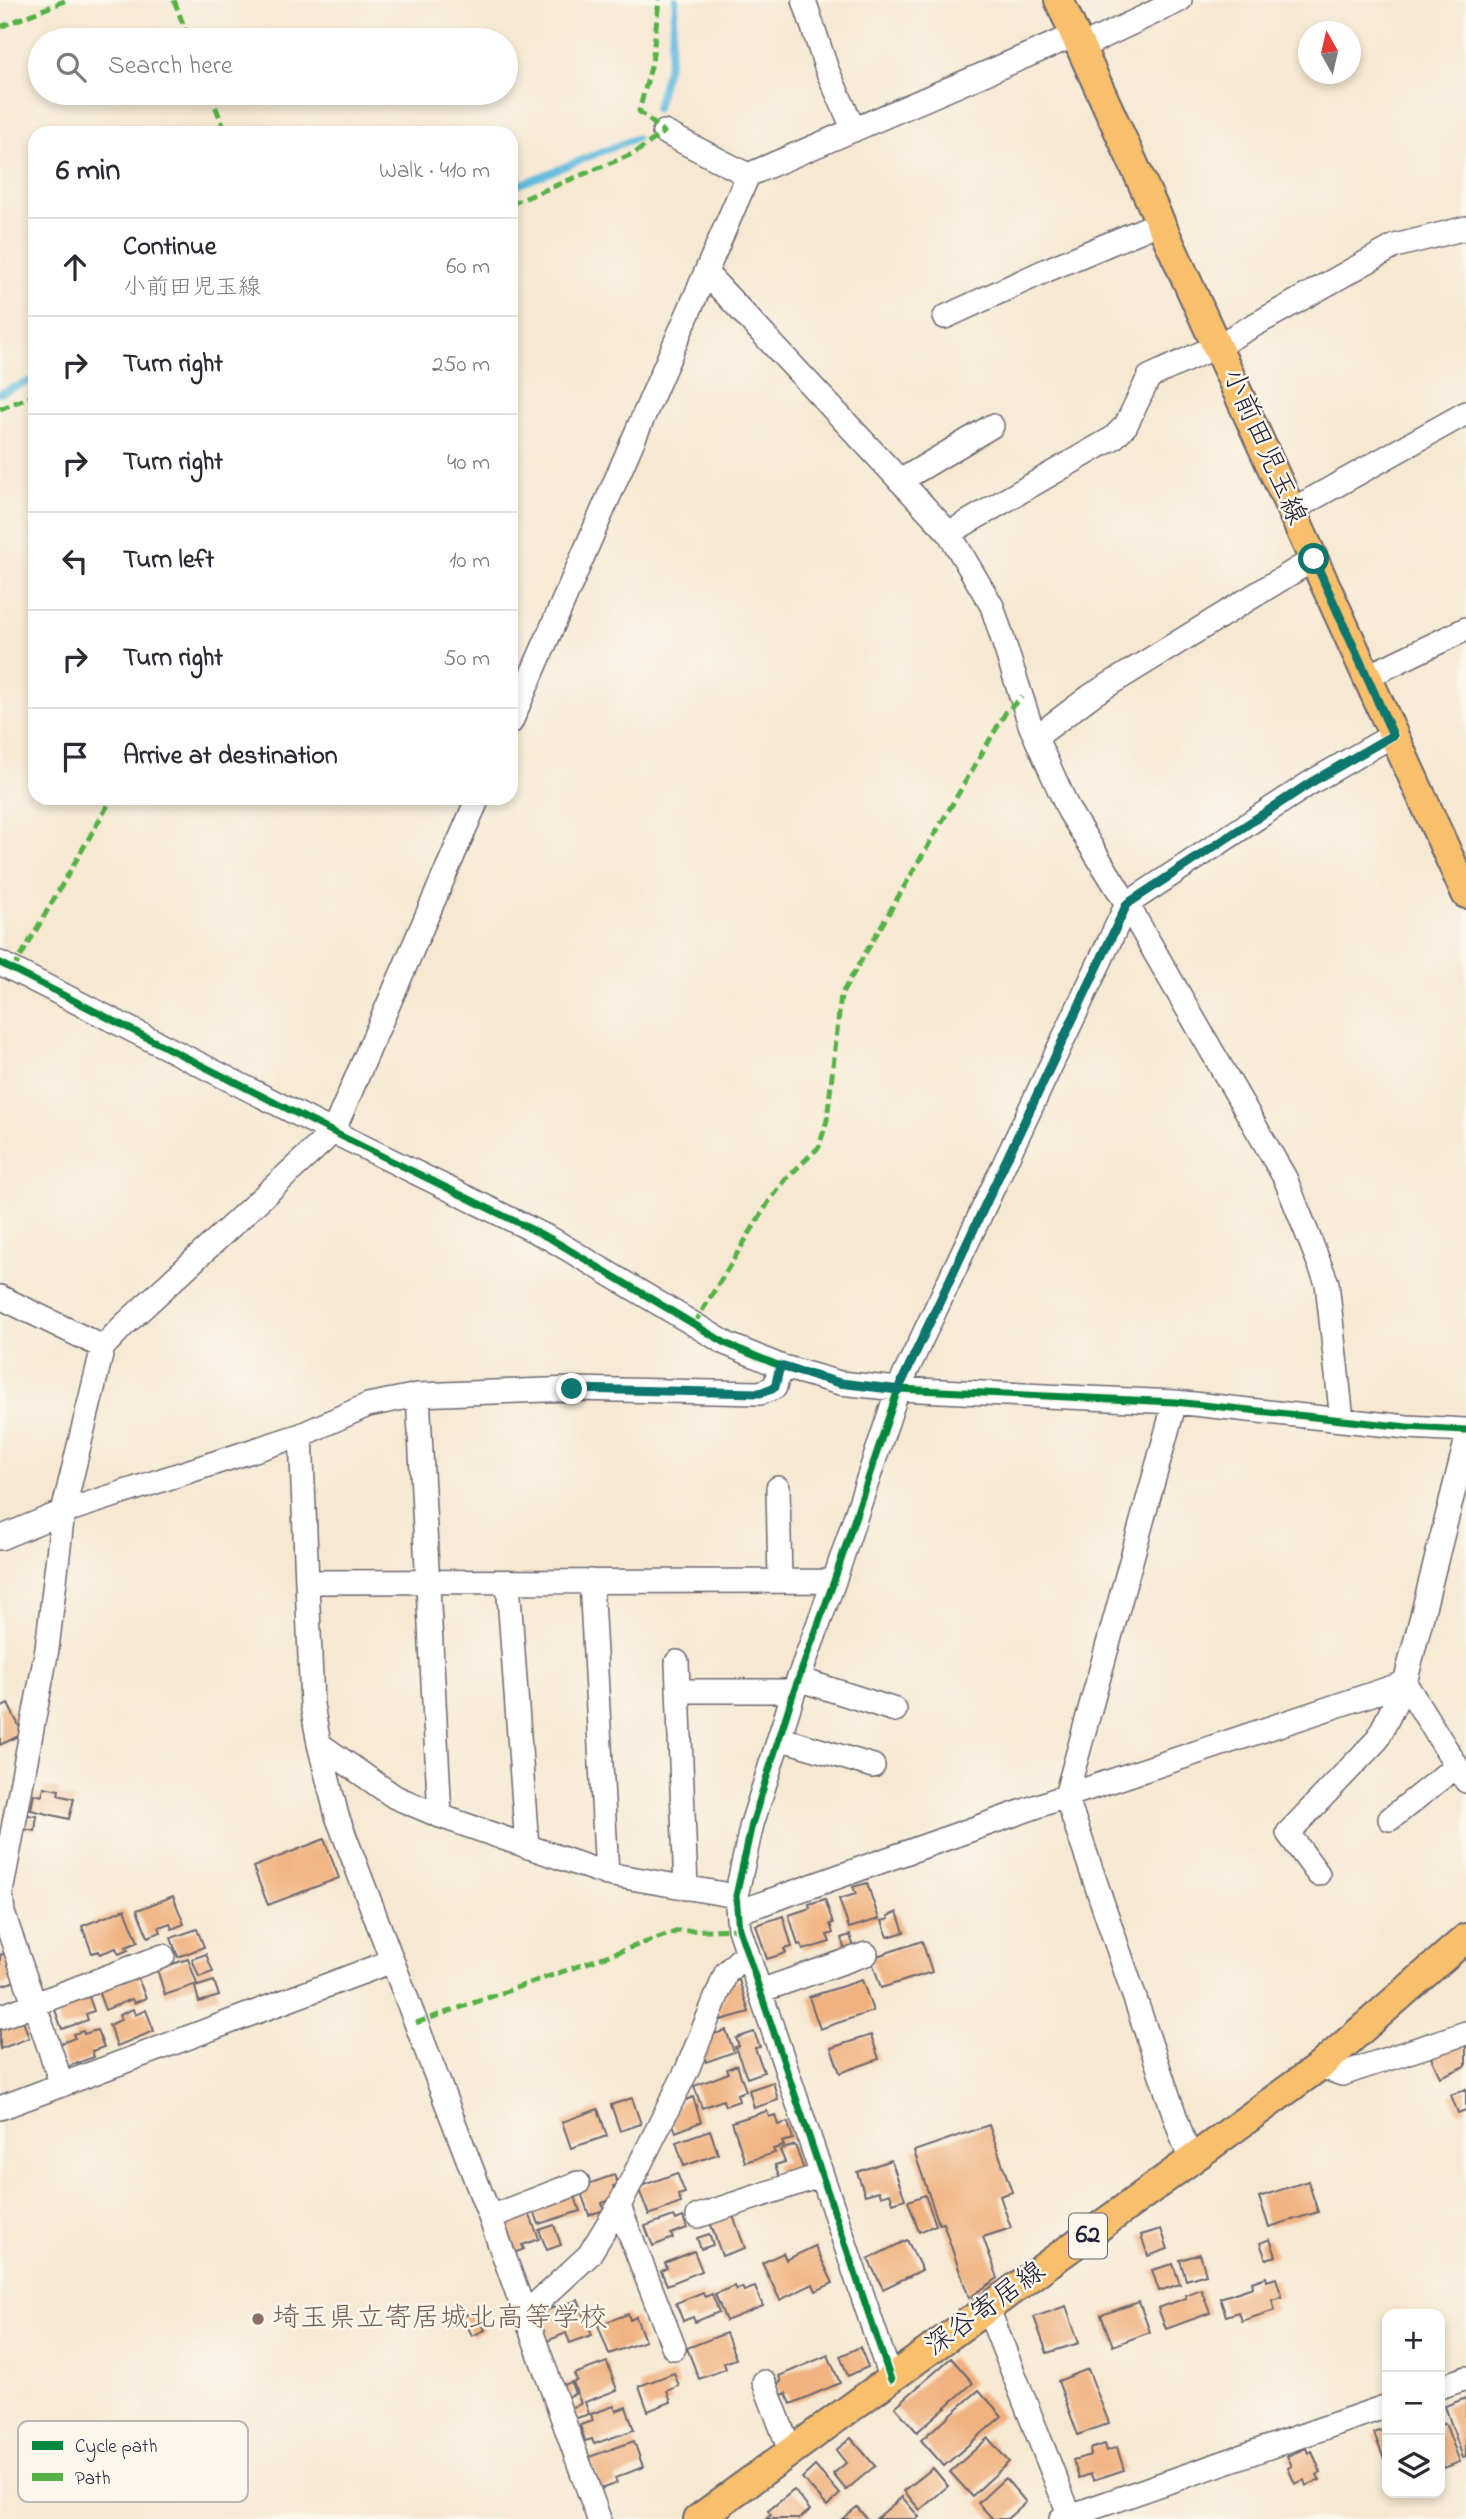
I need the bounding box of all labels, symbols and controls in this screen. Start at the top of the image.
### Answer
north arrow [1298,21,1361,84]
search box [28,28,518,105]
icon: search [52,48,90,86]
text: Search here [108,48,233,86]
text: 6 min [56,150,120,194]
text: Walk · 410 m [379,155,490,188]
text: Continue [123,229,216,267]
icon: ahead [56,248,94,286]
text: 60 m [446,251,490,284]
text: 小前田児玉線 [123,272,261,305]
icon: right [56,346,94,384]
text: Turn right [123,346,223,384]
text: 250 m [432,349,490,382]
street label: 小前田児玉線 [1210,362,1316,532]
icon: right [56,444,94,482]
text: Turn right [123,444,223,482]
text: 40 m [447,447,490,480]
icon: left [56,542,94,580]
text: Turn left [123,542,214,580]
route start [1298,543,1329,574]
text: 10 m [449,545,490,578]
icon: right [56,640,94,678]
text: Turn right [123,640,223,678]
text: 50 m [443,643,490,676]
icon: arrive [56,738,94,776]
text: Arrive at destination [123,738,338,776]
route end [556,1373,587,1404]
road number: 62 [1069,2214,1107,2258]
street label: 深谷寄居線 [917,2252,1055,2368]
place label: 埼玉県立寄居城北高等学校 [272,2299,608,2340]
map controls [1382,2309,1445,2498]
button: + [1382,2309,1445,2372]
marker: 埼玉県立寄居城北高等学校 [250,2311,266,2327]
button: − [1382,2372,1445,2435]
legend [18,2421,248,2502]
text: Cycle path [75,2434,157,2462]
button: layers [1382,2435,1445,2498]
text: Path [75,2466,111,2493]

